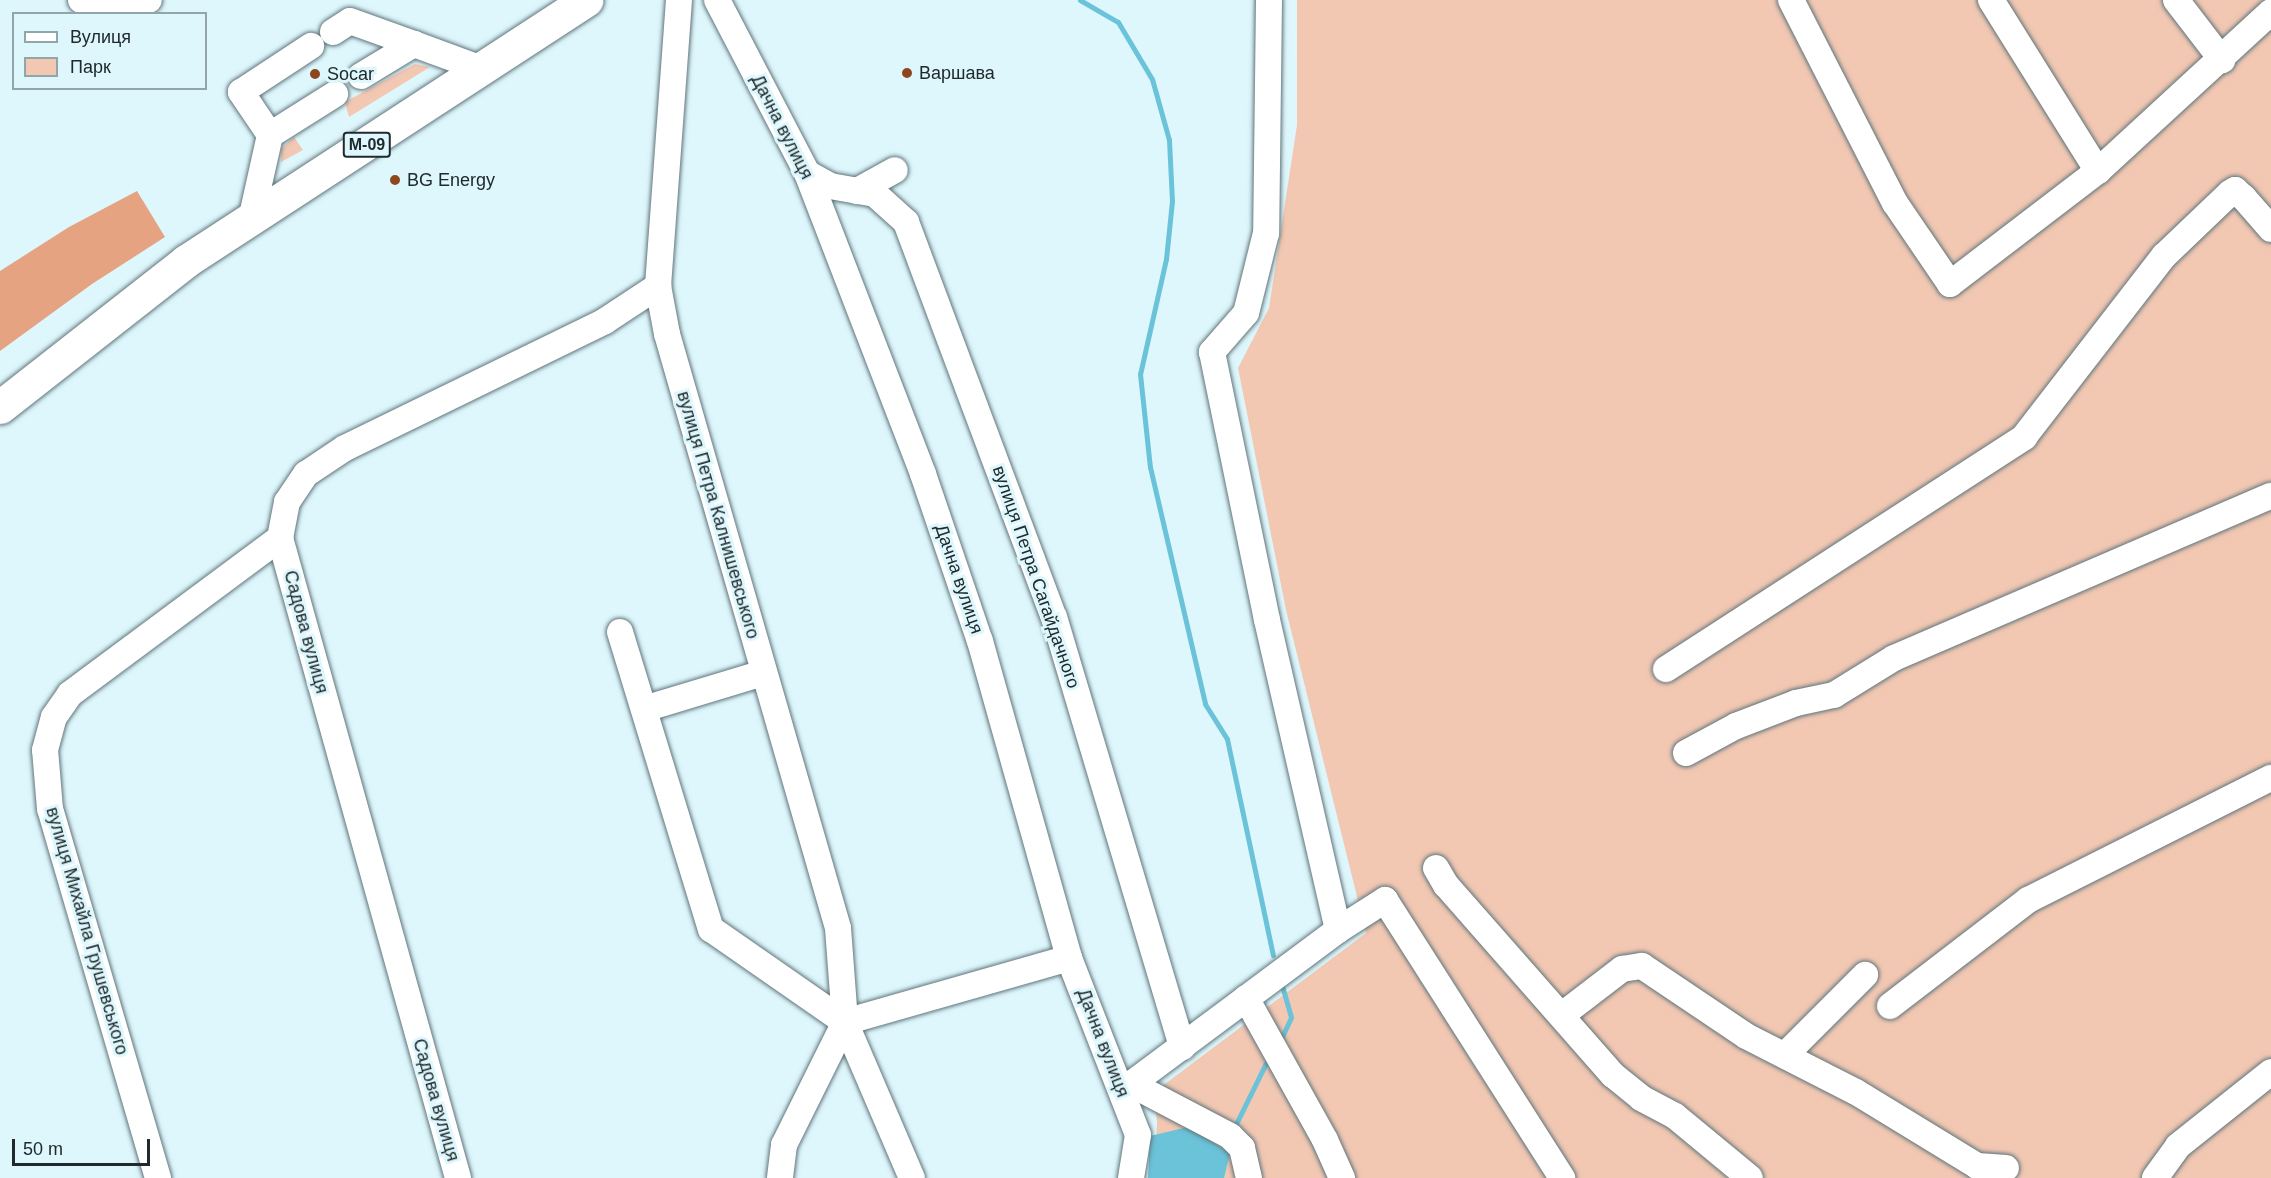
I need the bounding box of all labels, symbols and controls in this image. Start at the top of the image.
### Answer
legend [12,12,207,90]
text: Вулиця [70,27,131,47]
text: Парк [70,57,111,77]
place label: Варшава [919,62,995,84]
place label: Socar [327,63,374,85]
marker: Варшава [900,66,914,80]
marker: Socar [308,67,322,81]
street label: Дачна вулиця [746,71,818,183]
road number: М-09 [342,132,392,158]
place label: BG Energy [407,169,495,191]
marker: BG Energy [388,173,402,187]
street label: вулиця Петра Калнишевського [672,389,764,641]
street label: вулиця Петра Сагайдачного [988,463,1084,691]
street label: Дачна вулиця [930,521,988,637]
street label: Садова вулиця [279,568,333,696]
street label: вулиця Михайла Грушевського [41,805,133,1057]
street label: Дачна вулиця [1072,986,1134,1100]
street label: Садова вулиця [408,1036,464,1164]
scale bar [15,1127,153,1165]
text: 50 m [23,1139,63,1159]

